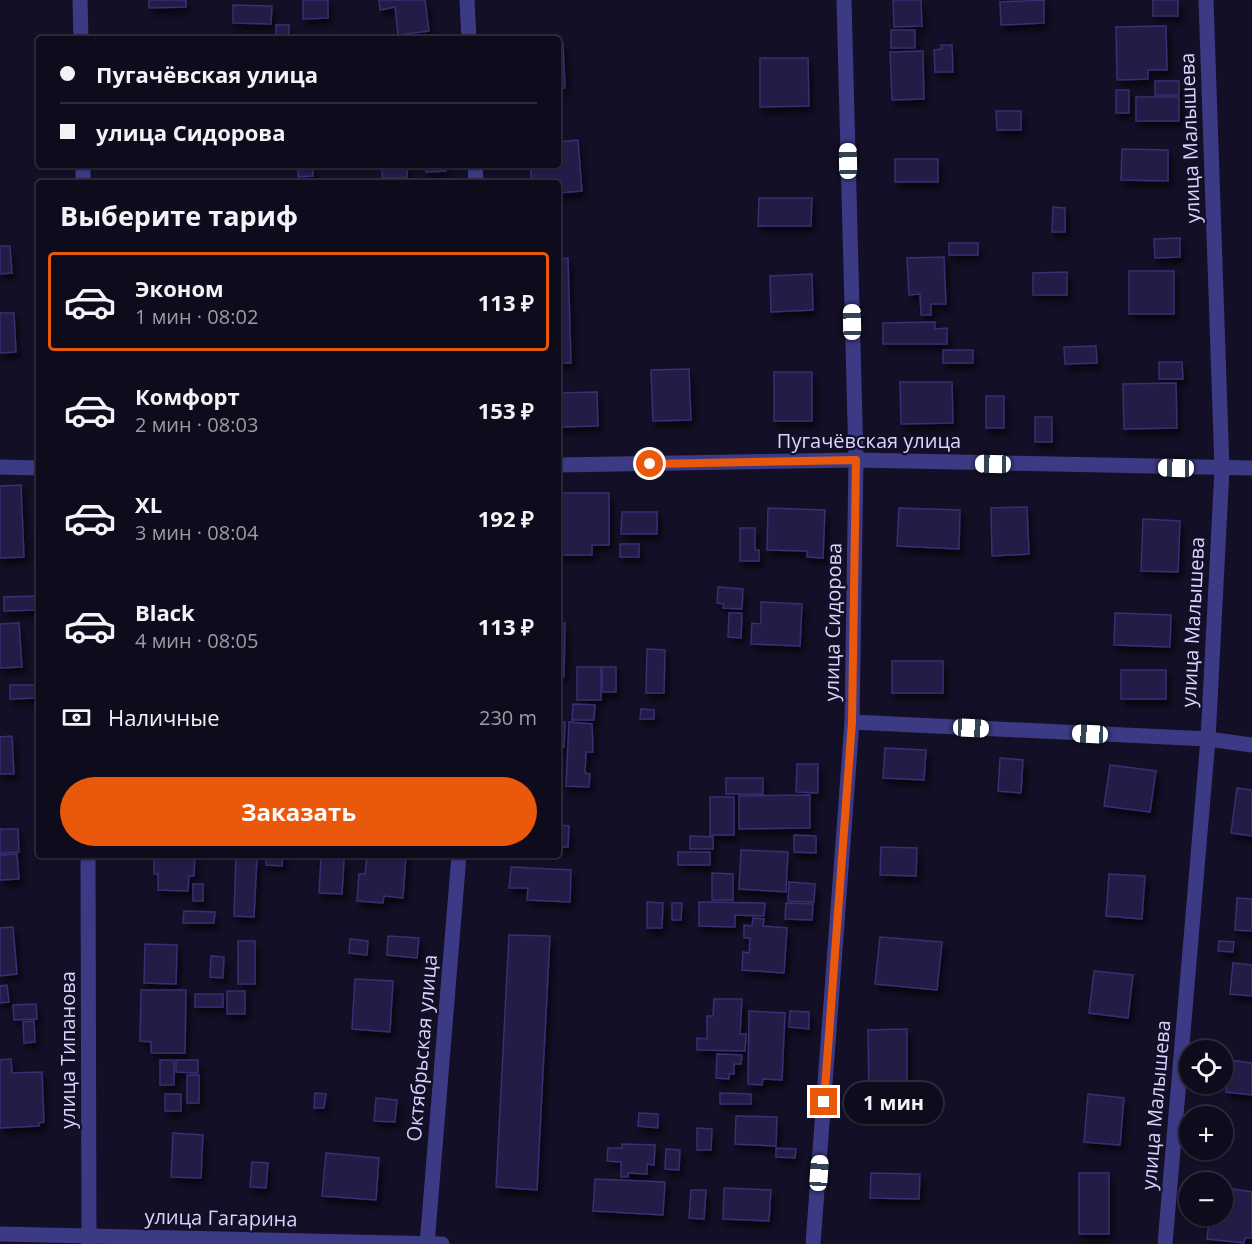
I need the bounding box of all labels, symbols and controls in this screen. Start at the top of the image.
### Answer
street label: улица Малышева [1173,52,1206,224]
text: Пугачёвская улица [96,59,318,89]
text: улица Сидорова [96,117,285,147]
car [839,143,857,179]
text: Выберите тариф [60,197,298,234]
text: Эконом [135,273,224,303]
icon: car [63,275,117,329]
text: 113 ₽ [478,287,534,317]
text: 1 мин · 08:02 [135,303,258,330]
car [843,304,861,340]
text: Комфорт [135,381,240,411]
icon: car [63,383,117,437]
text: 153 ₽ [478,395,534,425]
text: 2 мин · 08:03 [135,411,258,438]
street label: Пугачёвская улица [777,427,961,454]
route start [636,450,663,477]
car [975,455,1011,473]
car [1158,459,1194,477]
text: XL [135,489,162,519]
icon: car [63,491,117,545]
text: 192 ₽ [478,503,534,533]
text: 3 мин · 08:04 [135,519,258,546]
street label: улица Малышева [1175,536,1210,708]
street label: улица Сидорова [818,542,847,702]
text: Black [135,597,195,627]
icon: car [63,599,117,653]
text: 113 ₽ [478,611,534,641]
text: 4 мин · 08:05 [135,627,258,654]
icon: cash [60,701,93,734]
text: Наличные [108,702,220,732]
text: 230 m [479,704,537,731]
car [953,718,989,738]
car [1072,724,1108,744]
button: Заказать [60,777,537,846]
street label: Октябрьская улица [400,953,443,1142]
street label: улица Типанова [54,971,81,1129]
street label: улица Малышева [1135,1019,1176,1191]
map controls [1179,1040,1233,1226]
button: locate [1179,1040,1233,1094]
callout: 1 мин [845,1081,944,1123]
route end [810,1088,837,1115]
text: 1 мин [863,1089,924,1116]
button: + [1179,1106,1233,1160]
car [809,1154,829,1192]
button: − [1179,1172,1233,1226]
street label: улица Гагарина [144,1203,298,1232]

